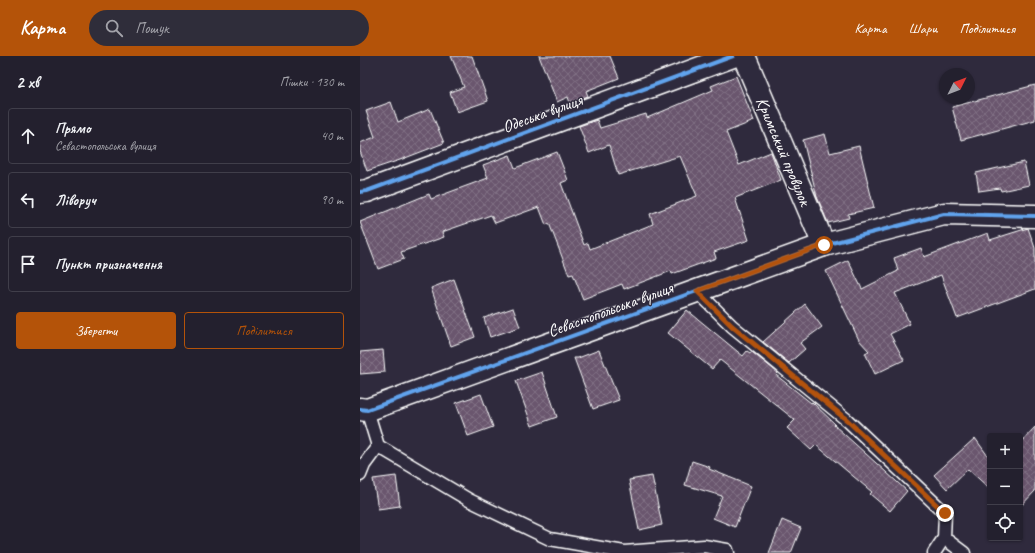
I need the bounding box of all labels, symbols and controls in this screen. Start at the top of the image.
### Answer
search box [89,10,369,46]
text: Карта [20,16,65,40]
icon: search [103,17,125,39]
text: Пошук [135,19,169,38]
text: Карта [855,20,887,37]
text: Шари [909,20,937,37]
text: Поділитися [959,20,1015,37]
north arrow [939,68,975,104]
text: 2 хв [16,72,39,93]
text: Пішки · 130 m [280,74,344,90]
street label: Одеська вулиця [500,89,586,138]
street label: Кримський провулок [751,94,817,210]
text: Прямо [55,119,91,138]
icon: ahead [17,125,39,147]
text: 40 m [321,128,343,144]
text: Севастопольська вулиця [55,138,155,154]
icon: left [17,189,39,211]
text: Ліворуч [55,191,96,210]
text: 90 m [321,192,343,208]
route start [815,236,833,254]
icon: arrive [17,253,39,275]
text: Пункт призначення [55,255,162,274]
street label: Севастопольська вулиця [545,277,677,342]
button: Зберегти [16,312,176,349]
button: Поділитися [184,312,344,349]
map controls [987,433,1023,541]
button: + [987,433,1023,469]
button: − [987,469,1023,505]
route end [936,504,954,522]
button: locate [987,505,1023,541]

